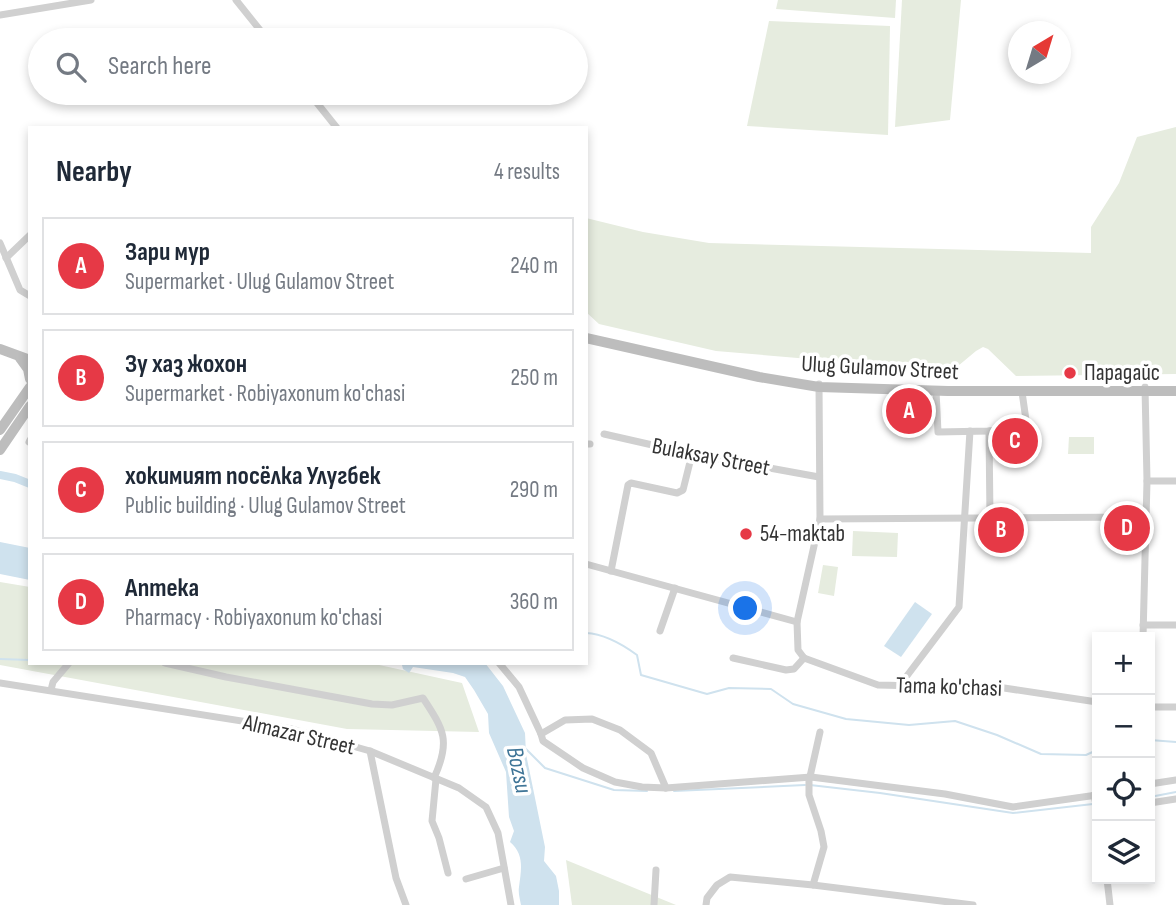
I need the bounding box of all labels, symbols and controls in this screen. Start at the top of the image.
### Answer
north arrow [1008,21,1071,84]
search box [28,28,588,105]
icon: search [52,48,90,86]
text: Search here [108,51,211,82]
text: Nearby [56,154,132,190]
text: 4 results [494,158,560,186]
text: Зари мур [125,237,210,268]
text: A [76,252,86,280]
text: 240 m [510,252,558,280]
text: Supermarket · Ulug Gulamov Street [125,268,394,296]
text: Зу хаз жохон [125,349,247,380]
street label: Ulug Gulamov Street [801,350,959,386]
place label: Парадайс [1084,359,1160,387]
text: B [76,364,86,392]
text: 250 m [511,364,558,392]
marker: Парадайс [1062,365,1078,381]
text: Supermarket · Robiyaxonum ko'chasi [125,380,405,408]
pin: A [886,385,932,437]
pin: C [992,415,1038,467]
street label: Bulaksay Street [650,432,772,482]
text: хокимият посёлка Улугбек [125,461,381,492]
text: C [75,476,87,504]
text: 290 m [510,476,558,504]
text: Public building · Ulug Gulamov Street [125,492,406,520]
pin: D [1104,502,1150,554]
pin: B [978,504,1024,556]
place label: 54-maktab [760,520,845,548]
marker: 54-maktab [738,526,754,542]
text: Аптека [125,573,199,604]
text: D [75,588,87,616]
text: 360 m [510,588,558,616]
your location [728,591,762,625]
text: Pharmacy · Robiyaxonum ko'chasi [125,604,382,632]
map controls [1092,632,1155,884]
button: + [1092,632,1155,695]
street label: Tama ko'chasi [896,671,1002,703]
button: − [1092,695,1155,758]
street label: Almazar Street [239,708,358,761]
water label: Bozsu [500,744,538,796]
button: locate [1092,758,1155,821]
button: layers [1092,821,1155,884]

